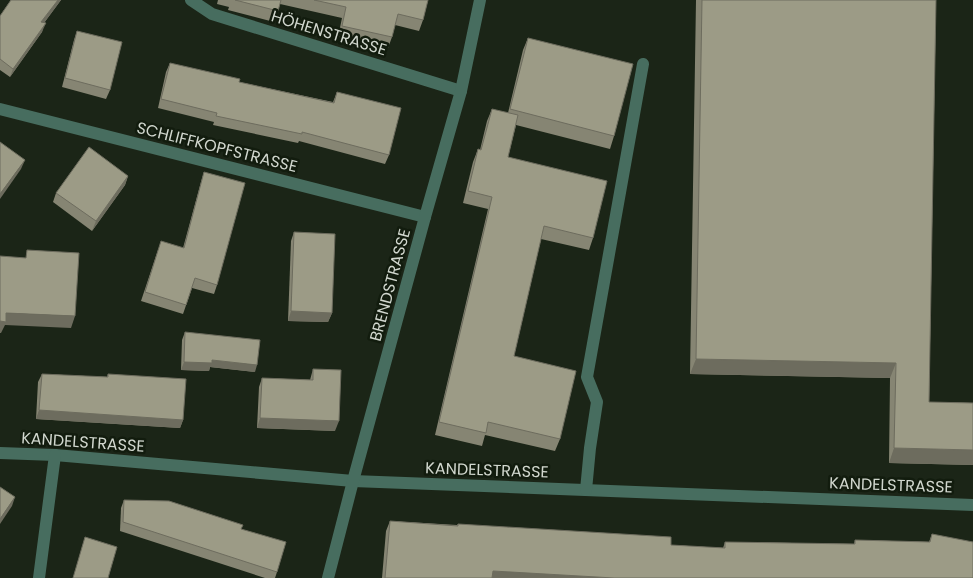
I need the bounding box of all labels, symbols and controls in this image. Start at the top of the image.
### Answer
street label: HÖHENSTRASSE [268,4,390,62]
street label: SCHLIFFKOPFSTRASSE [134,116,300,178]
street label: BRENDSTRASSE [364,226,416,344]
street label: KANDELSTRASSE [21,426,145,458]
street label: KANDELSTRASSE [425,456,549,484]
street label: KANDELSTRASSE [829,471,953,499]

